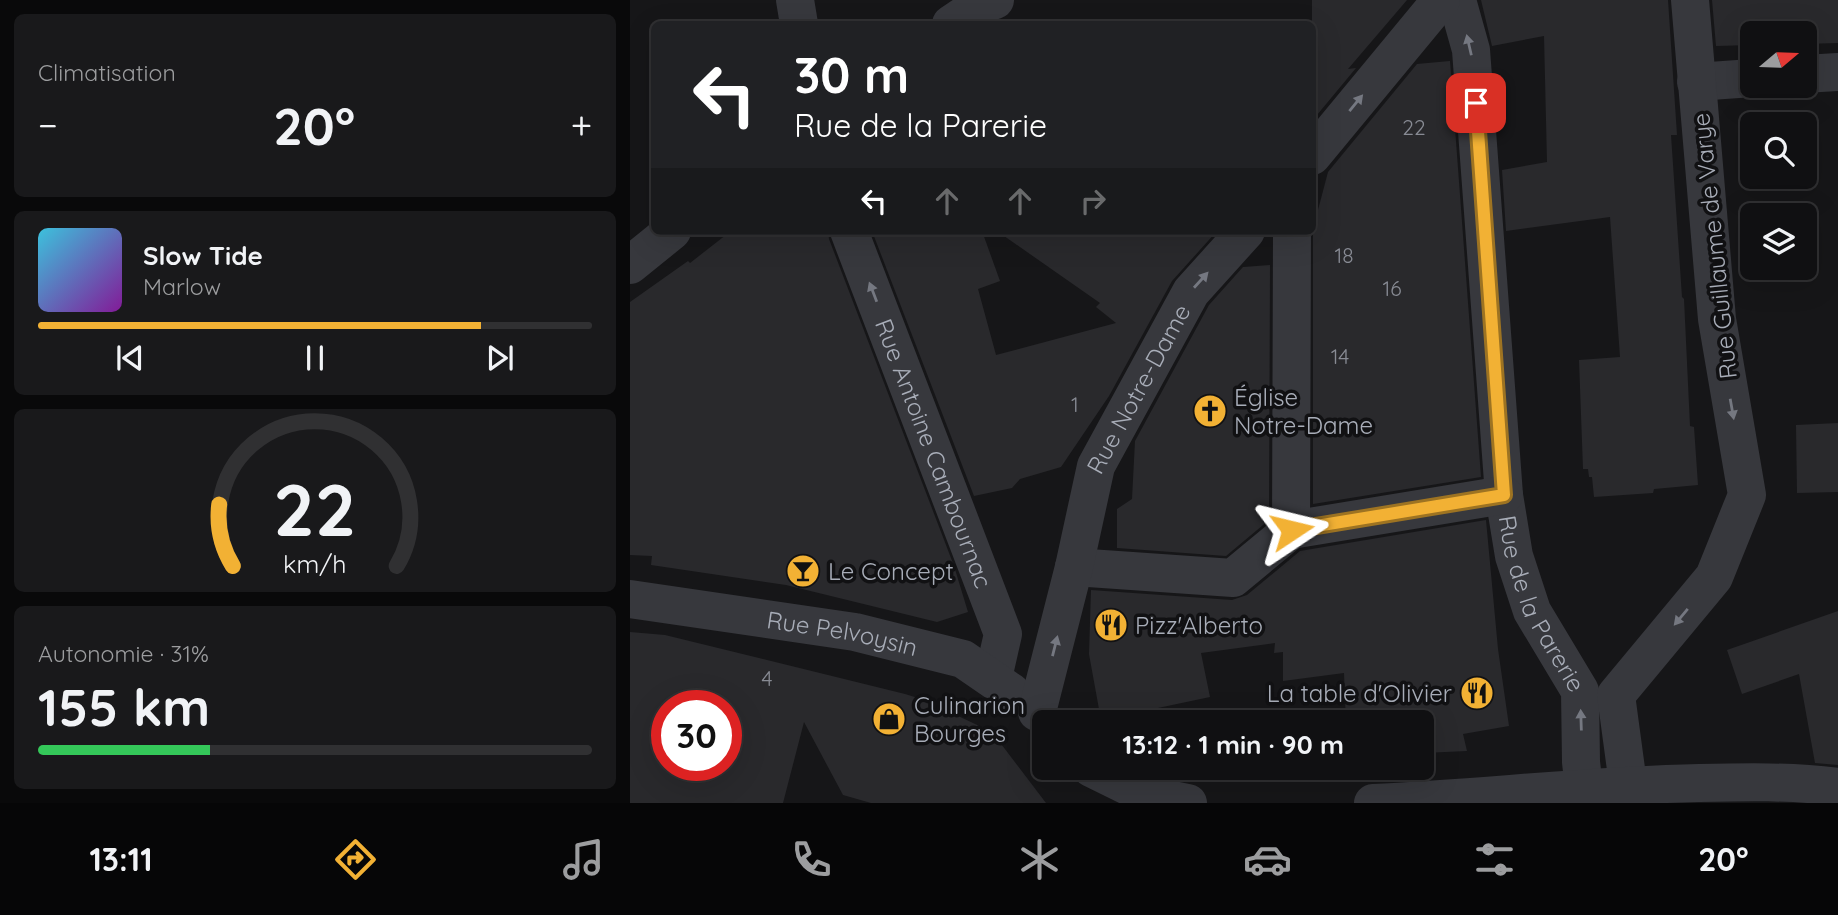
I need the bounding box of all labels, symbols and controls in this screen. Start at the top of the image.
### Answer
north arrow [1740,21,1816,98]
map controls [1740,21,1817,280]
one-way arrow [1464,34,1475,56]
text: 30 m [794,44,909,105]
icon: left [679,49,770,140]
text: Climatisation [38,58,176,87]
pin [1446,73,1506,133]
icon: arrive [1457,84,1495,122]
text: 20° [273,93,355,158]
one-way arrow [1348,94,1364,112]
text: − [38,101,58,149]
text: + [571,101,592,149]
text: Rue de la Parerie [794,105,1047,145]
street label: Rue Guillaume de Varye [1685,112,1743,380]
button: search [1740,112,1817,189]
house number: 22 [1402,114,1426,140]
icon: left [855,182,893,220]
icon: ahead [928,182,966,220]
icon: ahead [1001,182,1039,220]
icon: right [1074,182,1112,220]
button: layers [1740,203,1817,280]
text: Slow Tide [143,239,263,272]
house number: 18 [1334,242,1354,268]
text: Marlow [143,272,221,301]
one-way arrow [1193,272,1209,289]
house number: 16 [1382,275,1402,301]
one-way arrow [867,281,878,302]
street label: Rue Notre-Dame [1080,299,1197,479]
street label: Rue Antoine Cambournac [869,315,999,592]
icon: previous [111,339,149,377]
icon: pause [296,339,334,377]
icon: next [481,339,519,377]
house number: 14 [1331,343,1349,369]
place label: Église Notre-Dame [1234,382,1373,440]
house number: 1 [1071,391,1079,417]
church icon: Église Notre-Dame [1191,392,1229,430]
one-way arrow [1727,398,1738,420]
text: 22 [274,464,356,555]
position arrow [1255,493,1329,567]
street label: Rue de la Parerie [1493,513,1592,697]
text: km/h [283,548,347,579]
bar icon: Le Concept [784,552,822,590]
place label: Le Concept [828,556,954,586]
street label: Rue Pelvoysin [765,604,921,662]
restaurant icon: Pizz'Alberto [1092,606,1130,644]
one-way arrow [1674,608,1689,625]
place label: Pizz'Alberto [1135,610,1263,640]
one-way arrow [1050,635,1061,657]
text: Autonomie · 31% [38,639,209,668]
house number: 4 [761,665,773,691]
text: 155 km [38,674,210,739]
restaurant icon: La table d'Olivier [1458,674,1496,712]
place label: La table d'Olivier [1267,678,1452,708]
speed limit sign: 30 [651,690,742,781]
place label: Culinarion Bourges [914,690,1025,748]
shop icon: Culinarion Bourges [870,700,908,738]
one-way arrow [1575,709,1587,731]
text: 13:12 · 1 min · 90 m [1122,728,1344,761]
icon: directions [331,835,380,884]
icon: music [559,835,608,884]
icon: phone [787,835,836,884]
icon: climate [1015,835,1064,884]
icon: car [1243,835,1292,884]
icon: filters [1470,835,1519,884]
text: 13:11 [89,839,153,879]
text: 20° [1698,839,1749,879]

